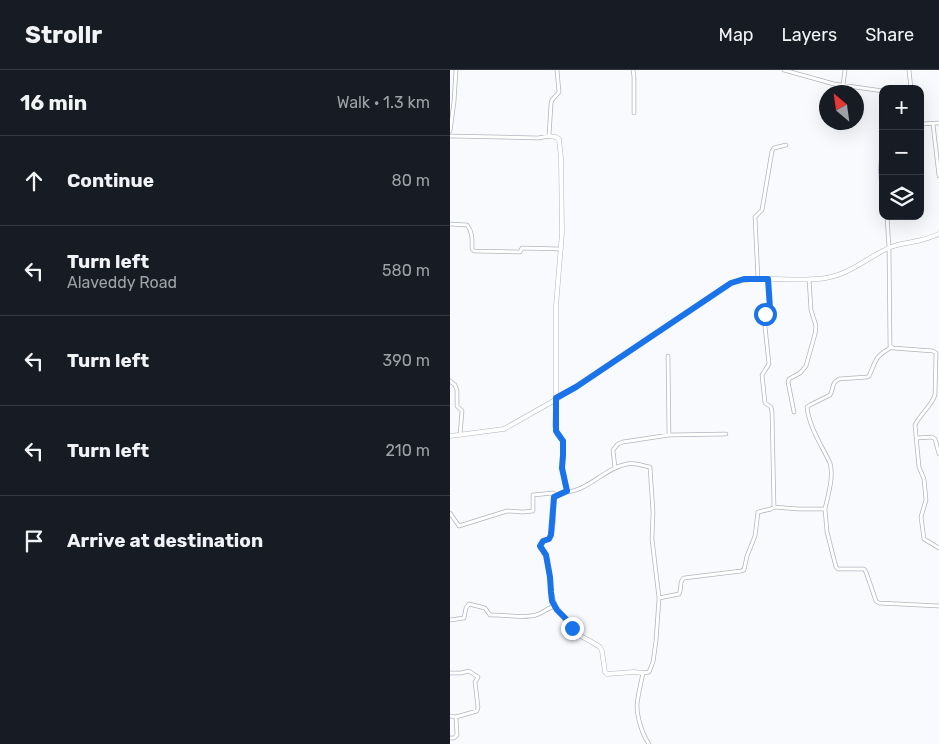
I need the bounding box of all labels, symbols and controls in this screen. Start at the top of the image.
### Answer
text: Strollr [25,21,102,49]
text: Map [719,24,754,46]
text: Layers [782,24,837,46]
text: Share [865,24,914,46]
north arrow [819,85,864,130]
map controls [879,85,924,220]
button: + [879,85,924,130]
text: 16 min [20,90,87,115]
text: Walk · 1.3 km [337,93,430,112]
button: − [879,130,924,175]
icon: ahead [20,167,48,195]
text: Continue [67,169,154,192]
text: 80 m [392,171,430,190]
button: layers [879,175,924,220]
text: Turn left [67,250,149,273]
icon: left [20,257,48,285]
text: 580 m [382,261,430,280]
text: Alaveddy Road [67,273,177,292]
route start [754,303,777,326]
icon: left [20,347,48,375]
text: Turn left [67,349,149,372]
text: 390 m [383,351,430,370]
icon: left [20,437,48,465]
text: Turn left [67,439,149,462]
text: 210 m [385,441,430,460]
icon: arrive [20,527,48,555]
text: Arrive at destination [67,529,263,552]
route end [561,617,584,640]

